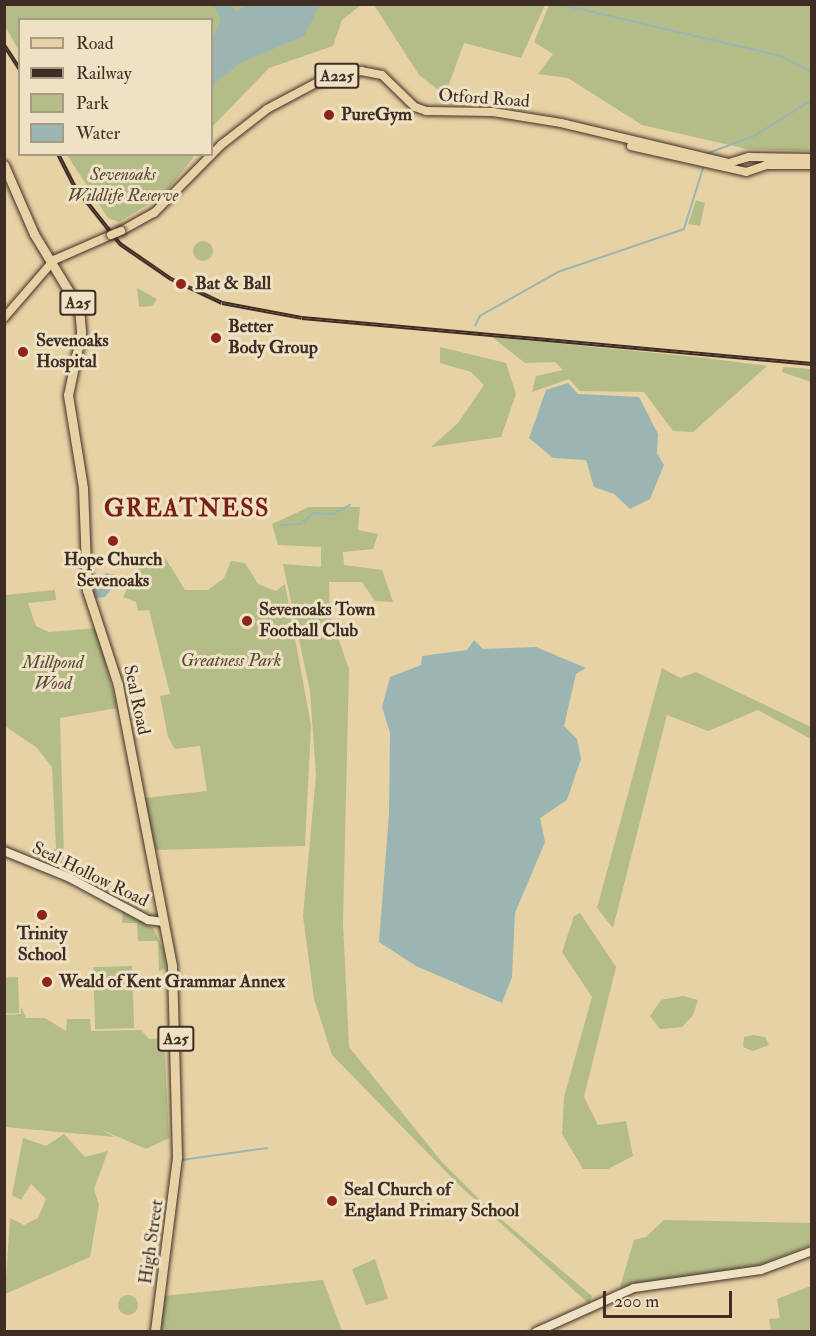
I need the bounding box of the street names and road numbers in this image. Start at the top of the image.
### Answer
road number: A225 [313,63,361,89]
street label: Otford Road [437,85,531,113]
road number: A25 [58,290,98,316]
street label: Seal Road [118,663,154,737]
street label: Seal Hollow Road [28,838,152,912]
road number: A25 [156,1026,195,1052]
street label: High Street [135,1198,169,1286]

